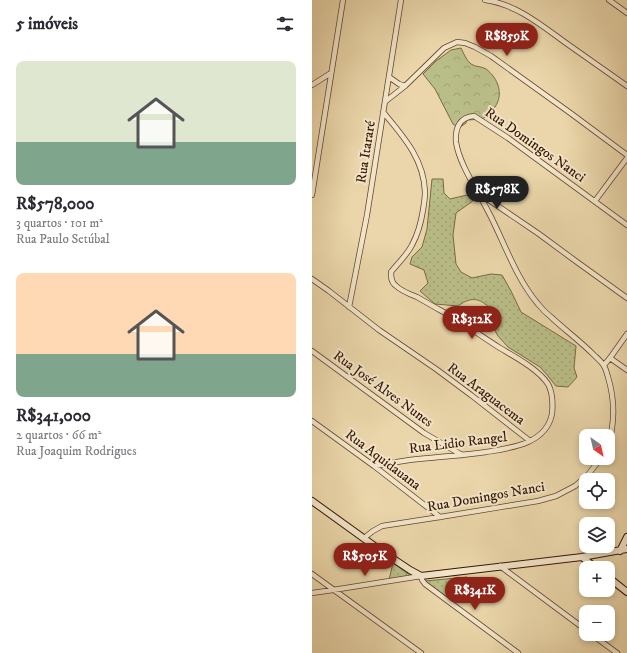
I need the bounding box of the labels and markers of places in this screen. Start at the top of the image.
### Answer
pin: R$859K [474,23,540,57]
pin: R$578K [464,176,530,210]
pin: R$312K [439,306,505,340]
pin: R$505K [332,543,398,577]
pin: R$341K [442,577,508,611]

